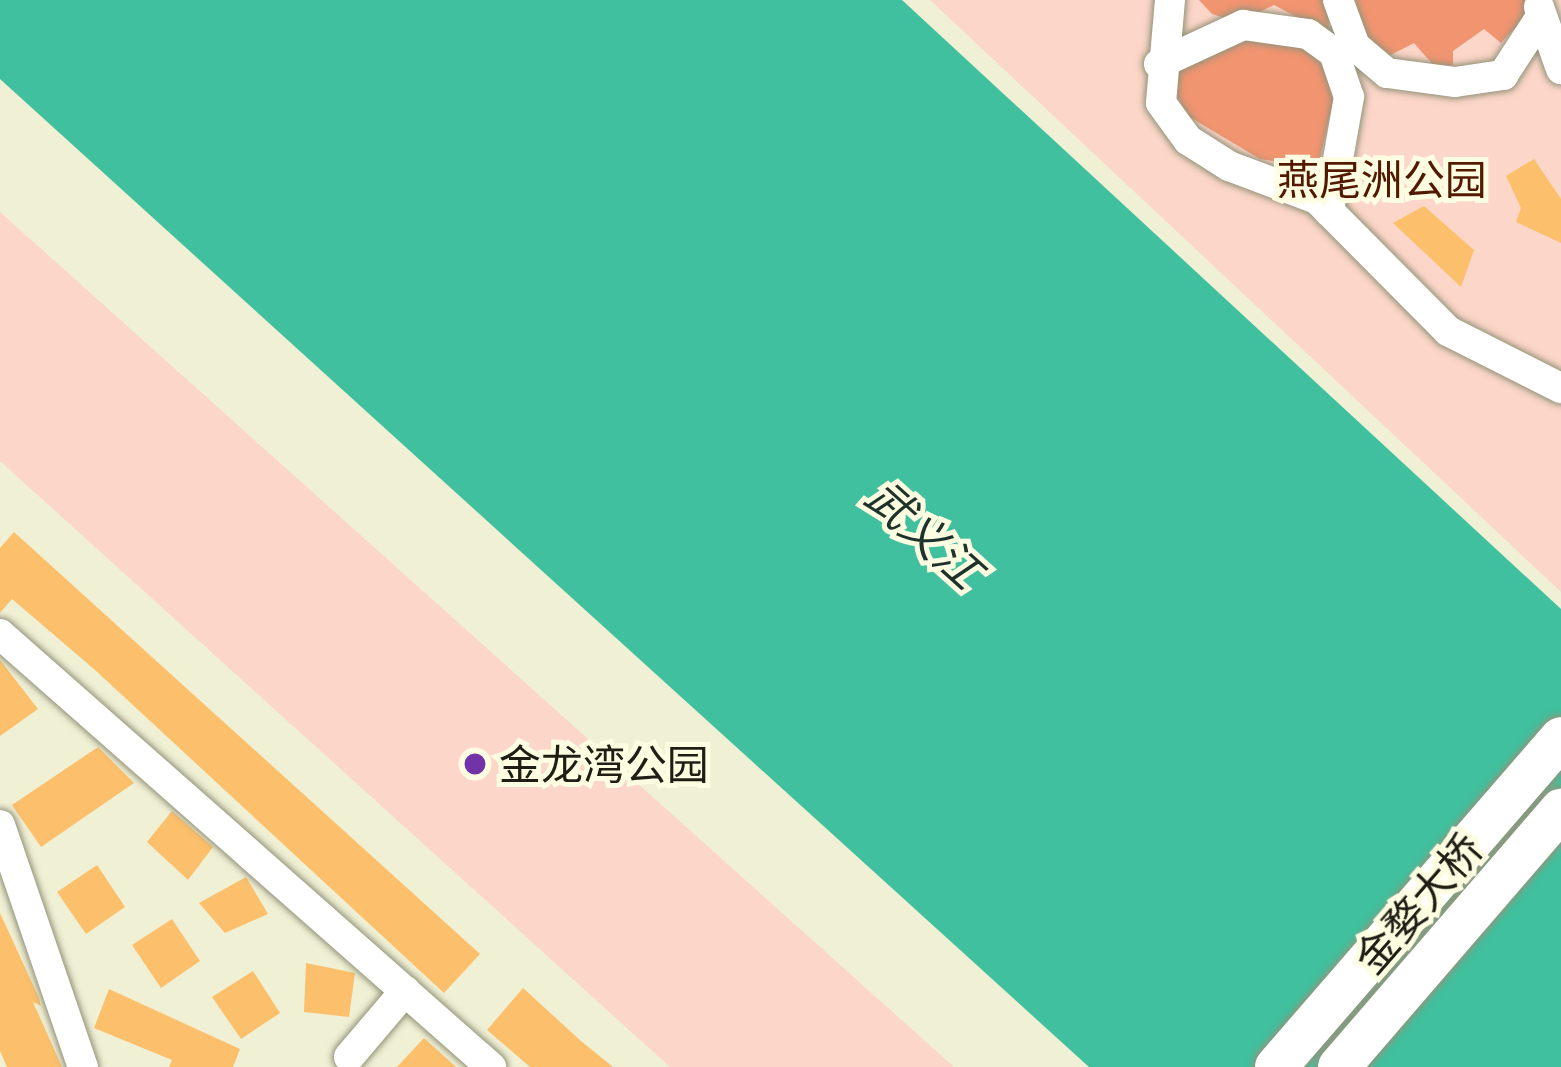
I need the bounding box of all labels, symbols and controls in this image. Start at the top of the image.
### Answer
park label: 燕尾洲公园 [1277,154,1487,204]
water label: 武义江 [856,469,992,599]
place label: 金龙湾公园 [499,739,709,789]
marker: 金龙湾公园 [462,751,488,777]
street label: 金婺大桥 [1344,823,1492,983]

